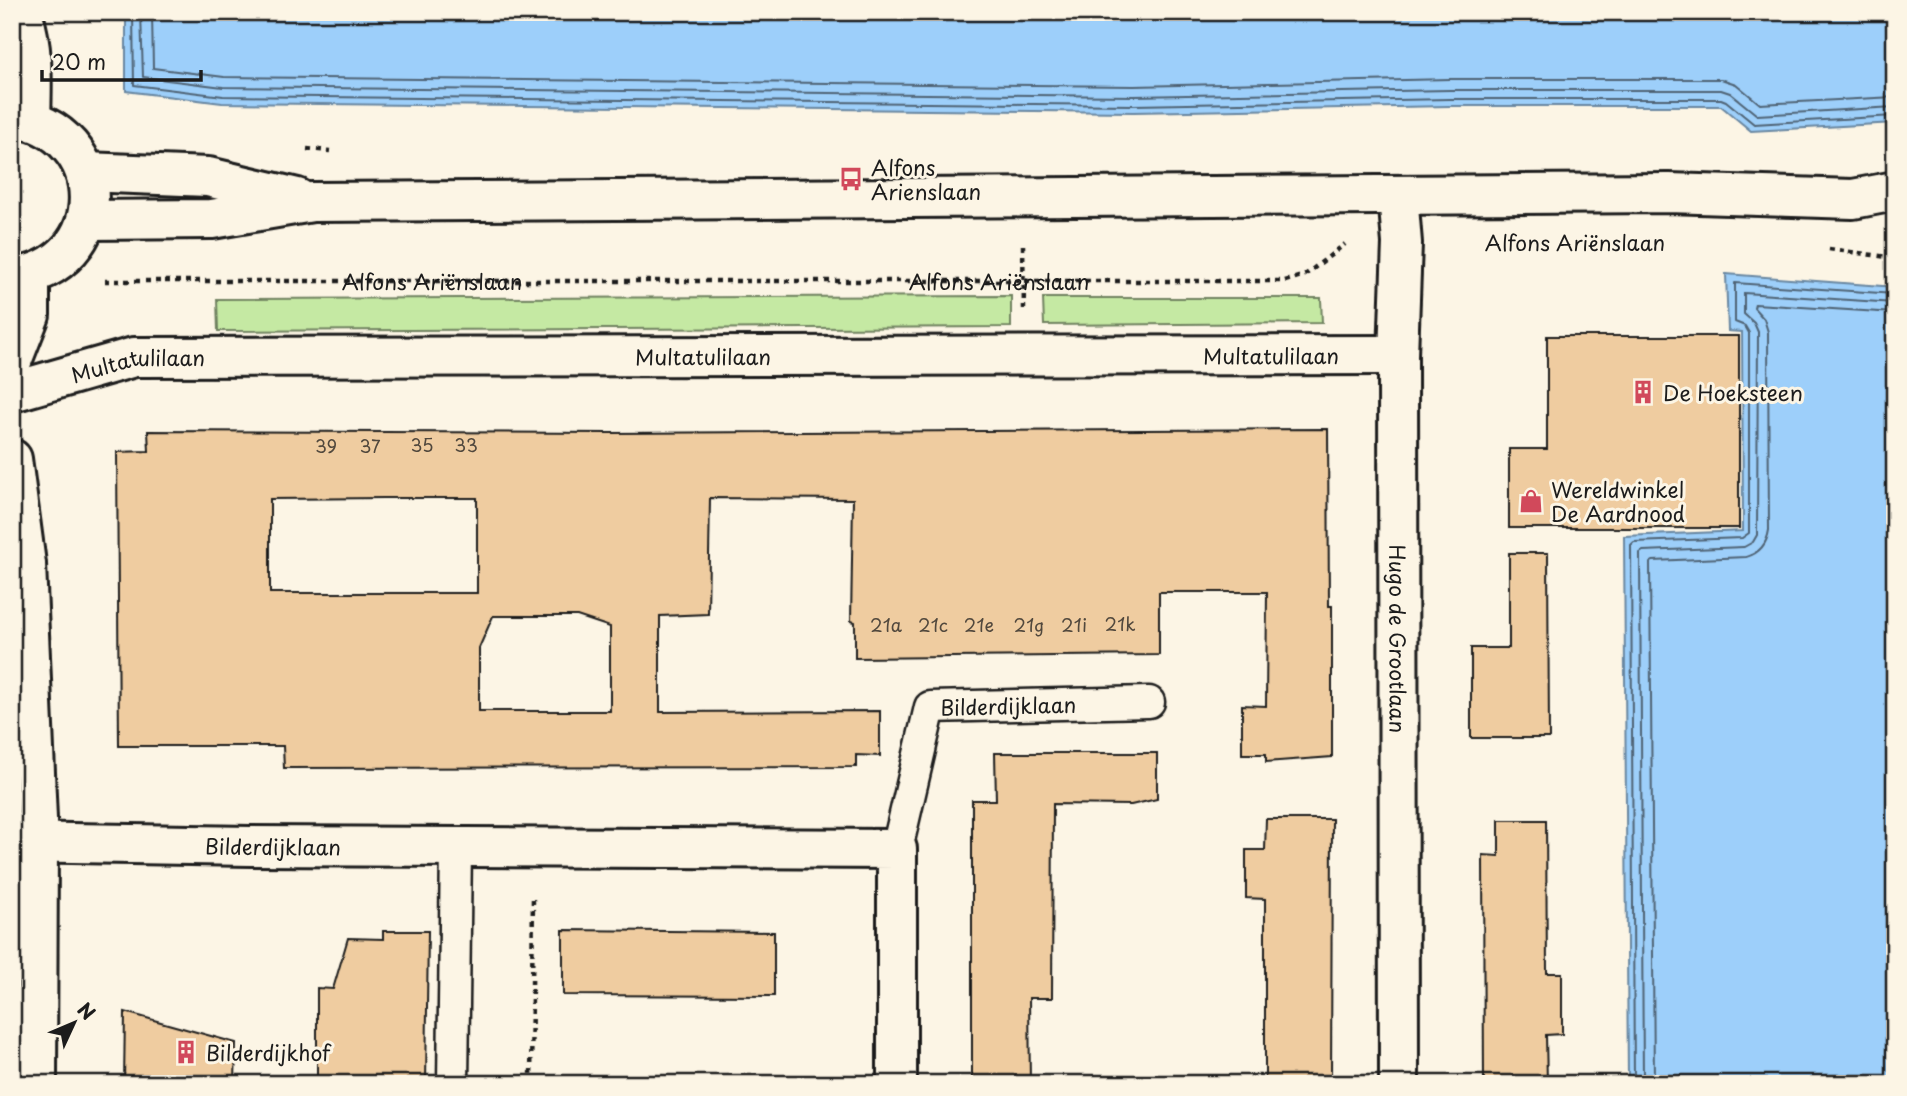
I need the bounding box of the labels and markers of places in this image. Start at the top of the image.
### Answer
place label: Alfons Arienslaan [871,151,981,207]
bus stop icon: Alfons Arienslaan [837,165,865,193]
place label: De Hoeksteen [1663,376,1803,408]
building icon: De Hoeksteen [1629,378,1657,406]
place label: Wereldwinkel De Aardnood [1551,473,1685,529]
shop icon: Wereldwinkel De Aardnood [1517,487,1545,515]
place label: Bilderdijkhof [206,1036,332,1068]
building icon: Bilderdijkhof [172,1038,200,1066]

